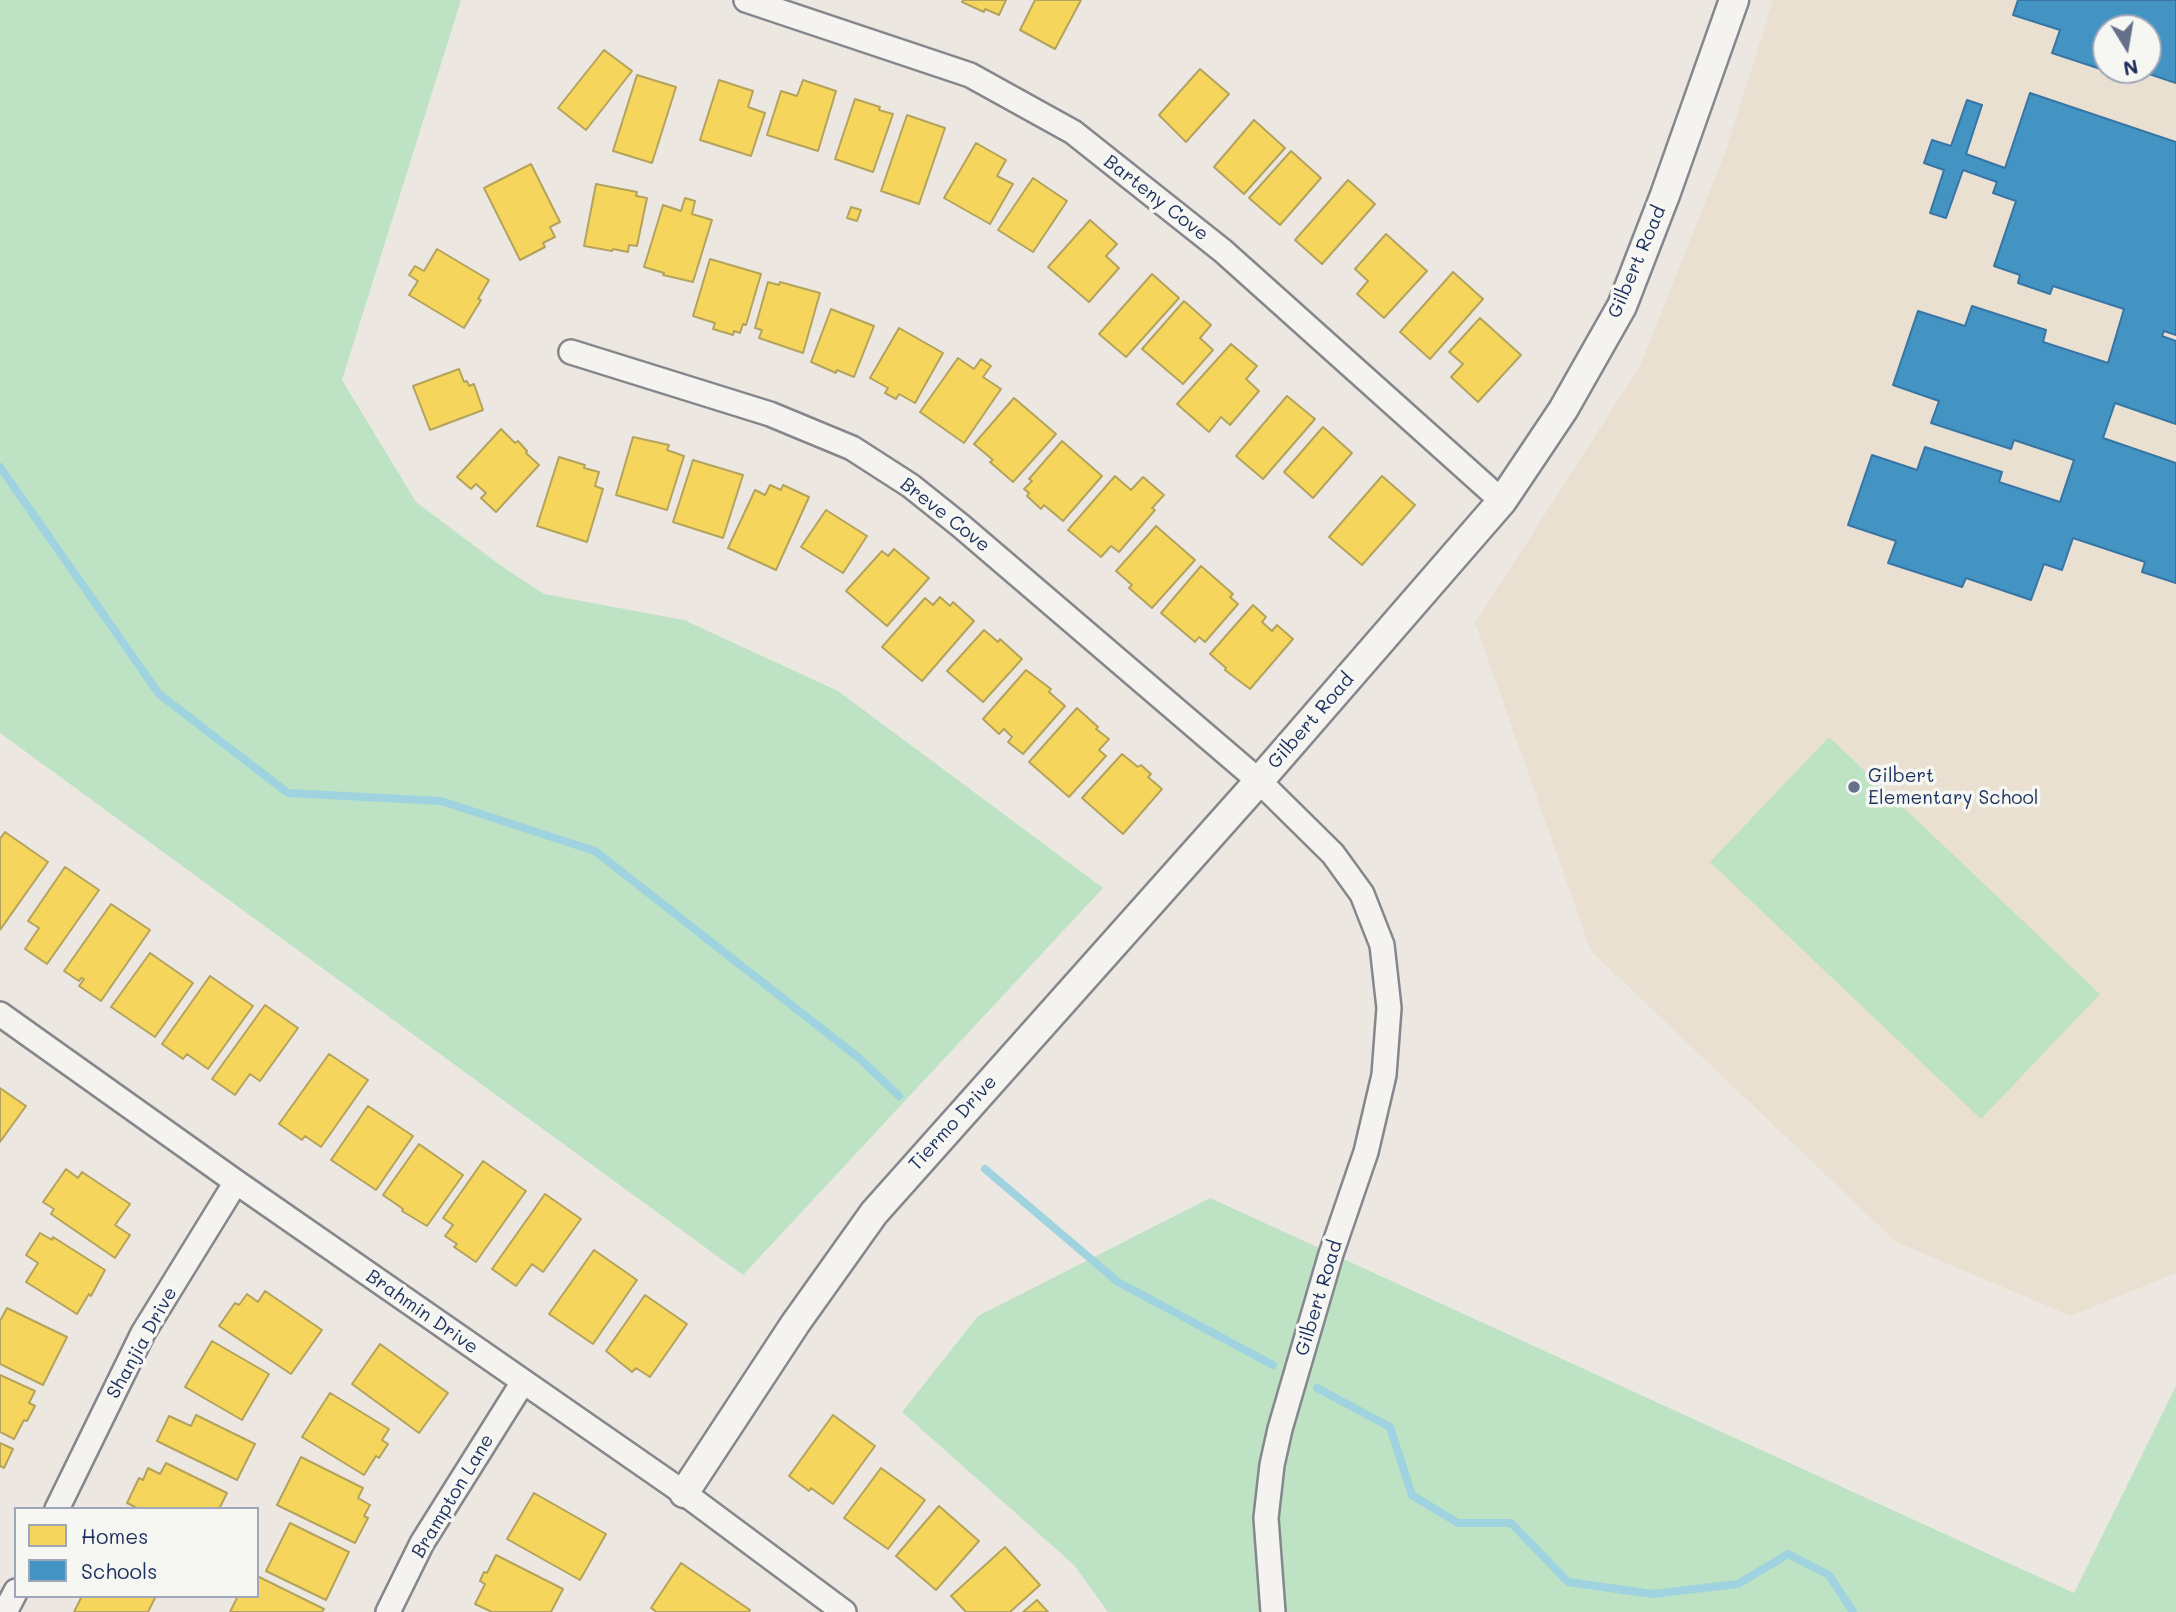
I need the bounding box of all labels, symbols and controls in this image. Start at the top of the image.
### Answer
north arrow [2092,14,2162,84]
text: N [2121,54,2140,82]
street label: Barteny Cove [1099,150,1213,246]
street label: Gilbert Road [1603,202,1671,322]
street label: Breve Cove [896,473,994,557]
street label: Gilbert Road [1263,668,1359,774]
place label: Gilbert Elementary School [1868,765,2038,809]
marker: Gilbert Elementary School [1846,779,1862,795]
street label: Tiermo Drive [904,1071,1002,1175]
street label: Gilbert Road [1291,1237,1347,1359]
street label: Brahmin Drive [362,1265,482,1359]
street label: Shanjia Drive [102,1283,182,1403]
street label: Brampton Lane [407,1430,499,1562]
legend [14,1507,259,1598]
text: Homes [81,1522,148,1549]
text: Schools [81,1557,157,1584]

